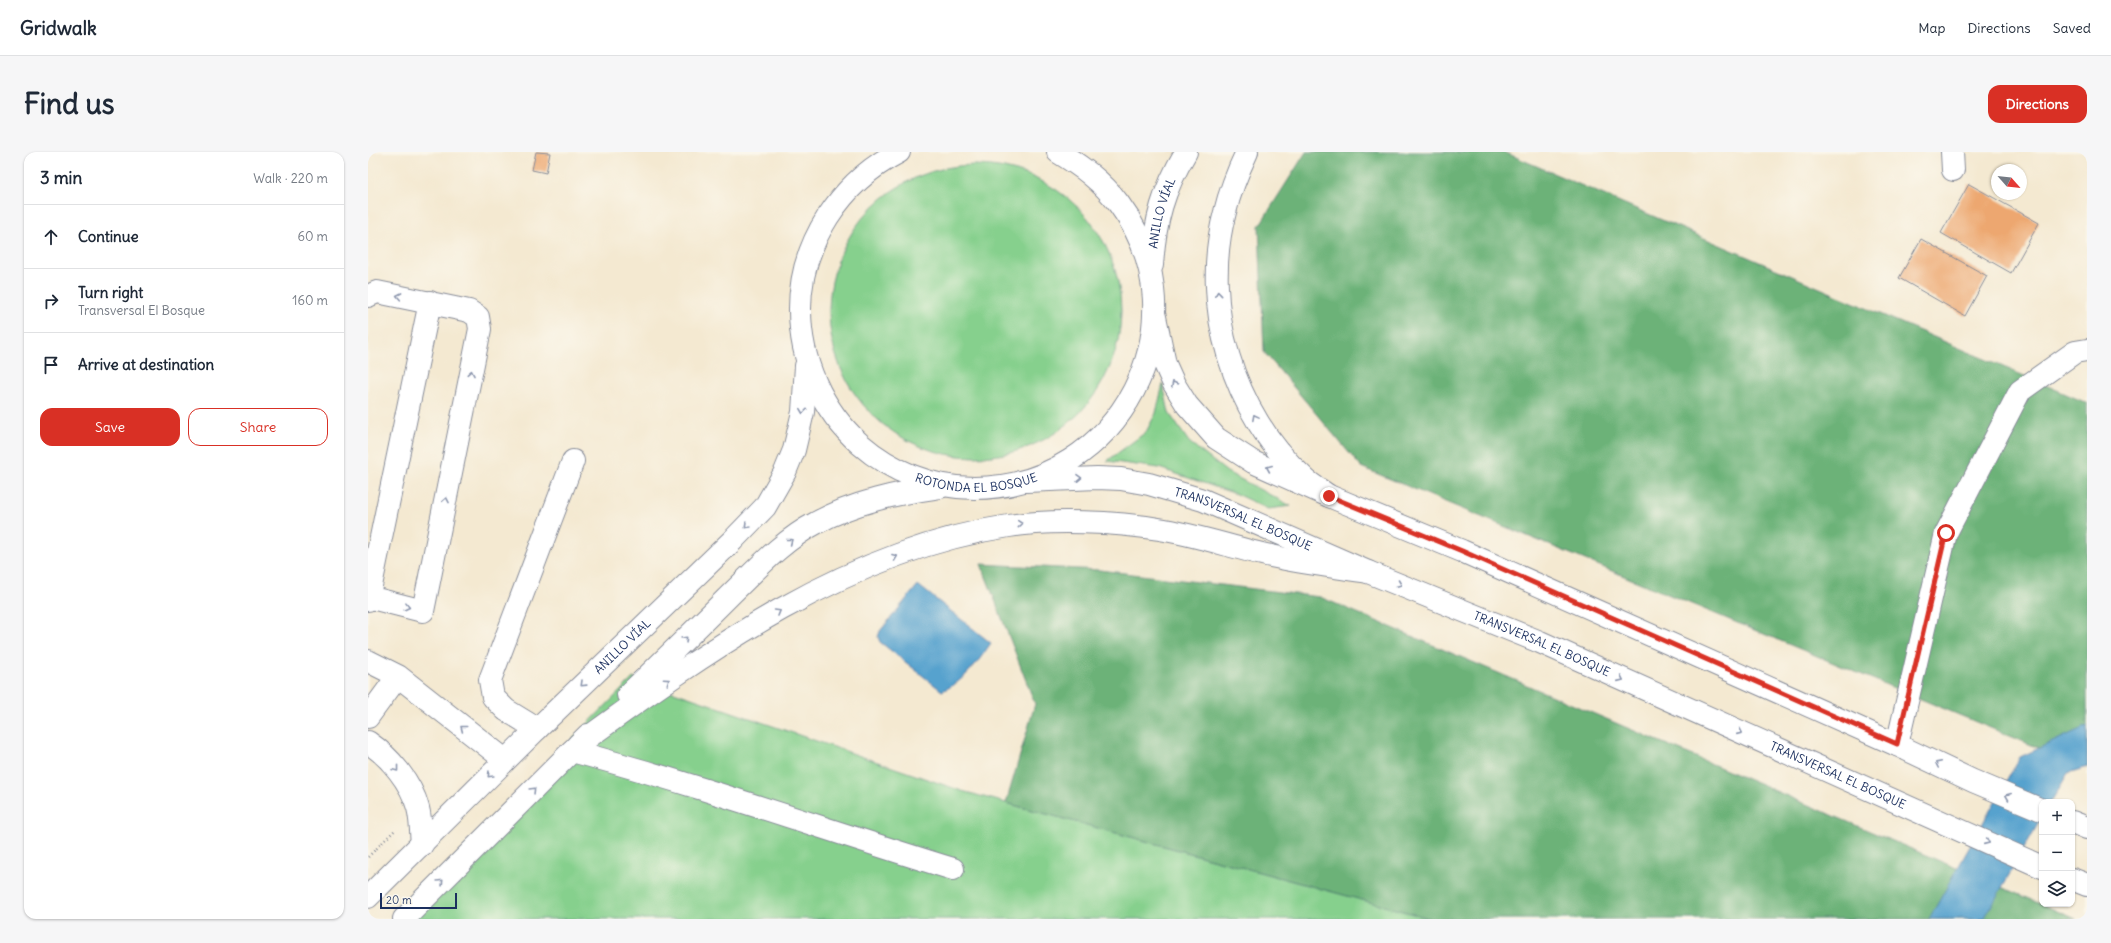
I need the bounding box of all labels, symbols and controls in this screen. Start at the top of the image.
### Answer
text: Gridwalk [20,16,97,40]
text: Map [1918,19,1945,37]
text: Directions [1967,19,2031,37]
text: Saved [2053,19,2091,37]
button: Directions [1988,85,2087,123]
text: Find us [24,86,115,122]
north arrow [1991,164,2027,200]
text: 3 min [40,167,82,189]
text: Walk · 220 m [253,170,328,187]
street label: ANILLO VÍAL [1145,175,1179,249]
icon: ahead [40,226,62,248]
text: Continue [78,227,139,246]
text: 60 m [297,228,328,245]
text: Turn right [78,283,143,302]
icon: right [40,290,62,312]
one-way arrow [1214,291,1223,297]
text: 160 m [292,292,328,309]
one-way arrow [396,292,402,301]
text: Transversal El Bosque [78,302,205,319]
icon: arrive [40,354,62,376]
text: Arrive at destination [78,355,214,374]
one-way arrow [466,370,475,376]
one-way arrow [1171,380,1179,388]
button: Save [40,408,180,446]
button: Share [188,408,328,446]
one-way arrow [799,408,808,414]
one-way arrow [1253,414,1260,421]
one-way arrow [1265,465,1273,473]
street label: ROTONDA EL BOSQUE [913,469,1039,495]
one-way arrow [1076,474,1082,482]
street label: TRANSVERSAL EL BOSQUE [1173,484,1314,554]
route end [1320,487,1338,505]
one-way arrow [441,497,449,504]
one-way arrow [1017,520,1023,529]
one-way arrow [744,521,752,529]
route start [1937,524,1955,542]
one-way arrow [786,538,793,545]
one-way arrow [891,553,898,561]
one-way arrow [1395,580,1402,588]
one-way arrow [403,602,410,611]
street label: TRANSVERSAL EL BOSQUE [1471,608,1613,680]
one-way arrow [773,610,781,617]
street label: ANILLO VÍAL [591,615,654,677]
one-way arrow [680,636,688,644]
one-way arrow [1617,674,1625,682]
one-way arrow [580,679,588,687]
one-way arrow [663,679,670,686]
one-way arrow [461,726,468,733]
one-way arrow [1736,727,1743,735]
street label: TRANSVERSAL EL BOSQUE [1768,738,1908,812]
one-way arrow [1935,761,1942,769]
one-way arrow [392,764,399,771]
one-way arrow [487,770,495,778]
one-way arrow [528,787,536,795]
one-way arrow [2004,792,2011,800]
map controls [2039,799,2075,907]
button: + [2039,799,2075,835]
button: − [2039,835,2075,871]
one-way arrow [1983,838,1990,846]
button: layers [2039,871,2075,907]
one-way arrow [436,879,444,886]
scale bar [380,891,457,910]
text: 20 m [386,893,412,907]

